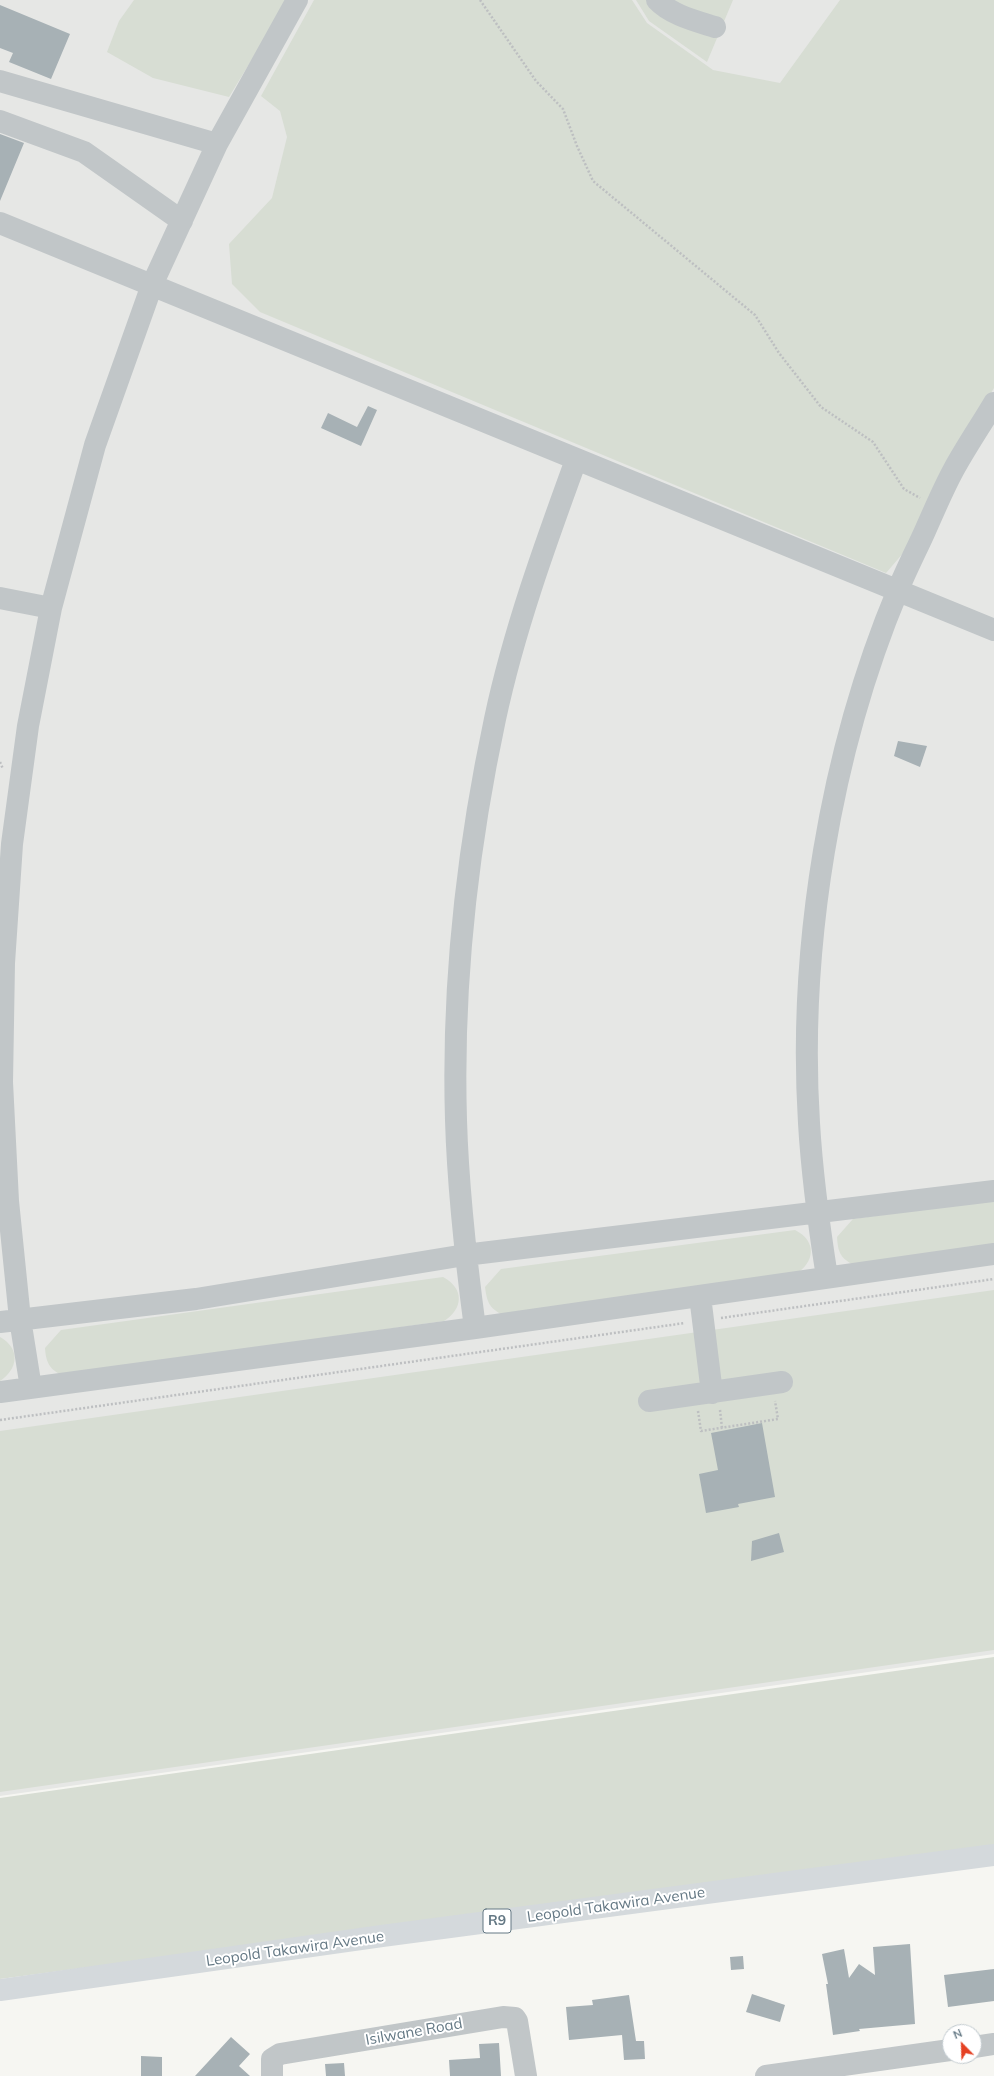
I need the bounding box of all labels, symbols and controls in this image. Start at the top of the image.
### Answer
street label: Leopold Takawira Avenue [526,1884,706,1926]
road number: R9 [483,1909,511,1933]
street label: Leopold Takawira Avenue [205,1928,385,1970]
street label: Isilwane Road [364,2015,464,2049]
north arrow [942,2024,982,2064]
text: N [951,2026,964,2042]

